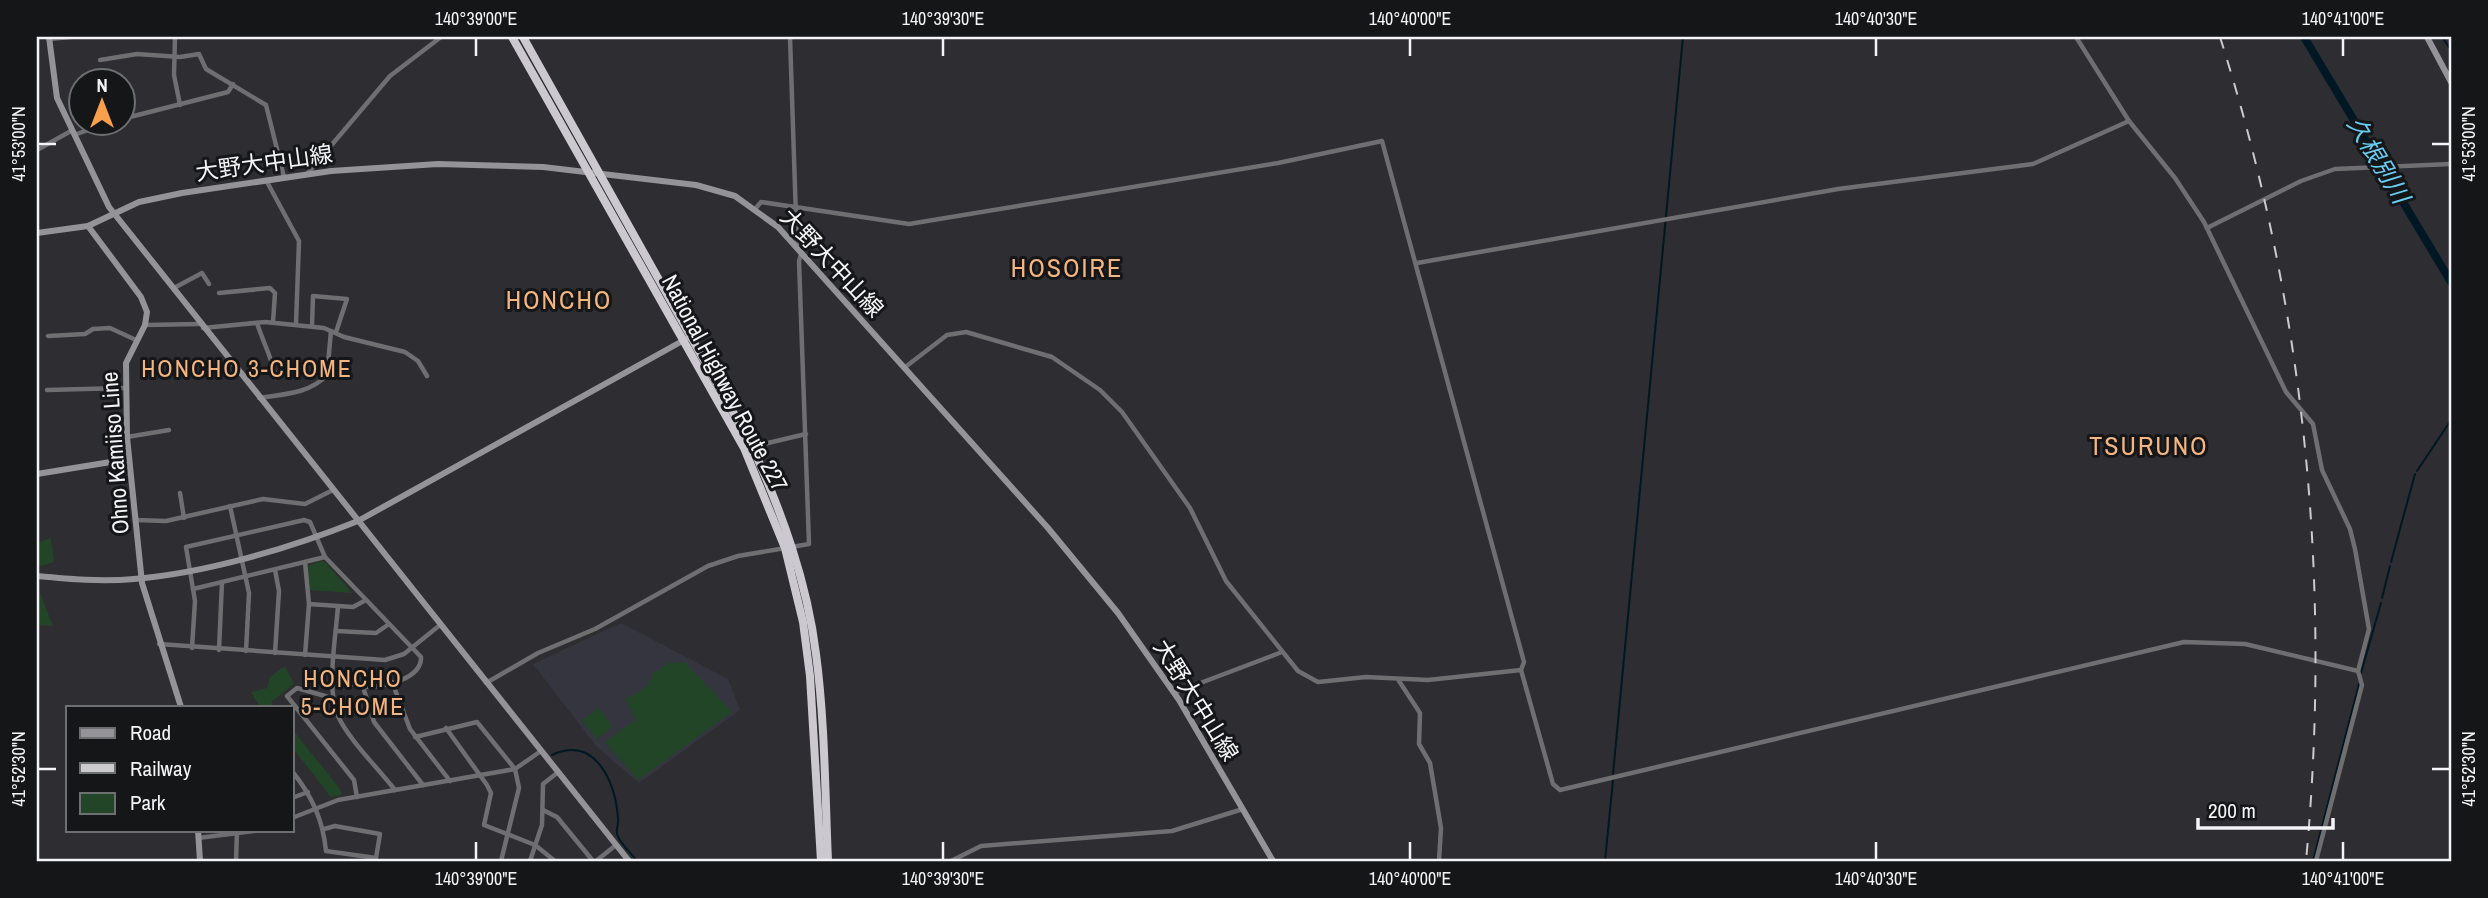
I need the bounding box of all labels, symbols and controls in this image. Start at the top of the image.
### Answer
text: 140°39'00"E [435,6,517,31]
text: 140°39'30"E [902,6,984,31]
text: 140°40'00"E [1369,6,1451,31]
text: 140°40'30"E [1835,6,1917,31]
text: 140°41'00"E [2302,6,2384,31]
north arrow [66,66,136,136]
text: N [96,72,108,98]
text: 41°53'00"N [6,106,31,182]
text: 41°53'00"N [2456,106,2481,182]
water label: 久根別川 [2340,110,2419,211]
street label: 大野大中山線 [193,138,334,187]
street label: 大野大中山線 [774,202,891,324]
district label: HOSOIRE [1011,250,1123,285]
street label: National Highway Route 227 [655,269,796,496]
district label: HONCHO [506,282,612,317]
district label: HONCHO 3-CHOME [141,352,353,384]
street label: Ohno Kamiiso Line [93,371,136,535]
district label: TSURUNO [2089,428,2209,463]
street label: 大野大中山線 [1147,633,1246,766]
district label: HONCHO 5-CHOME [301,662,405,722]
legend [66,706,294,832]
text: Road [130,718,171,747]
text: 41°52'30"N [6,731,31,807]
text: 41°52'30"N [2456,731,2481,807]
text: Railway [130,754,192,783]
scale bar [2198,786,2332,830]
text: Park [130,788,166,817]
text: 200 m [2208,796,2256,825]
text: 140°39'00"E [435,866,517,891]
text: 140°39'30"E [902,866,984,891]
text: 140°40'00"E [1369,866,1451,891]
text: 140°40'30"E [1835,866,1917,891]
text: 140°41'00"E [2302,866,2384,891]

